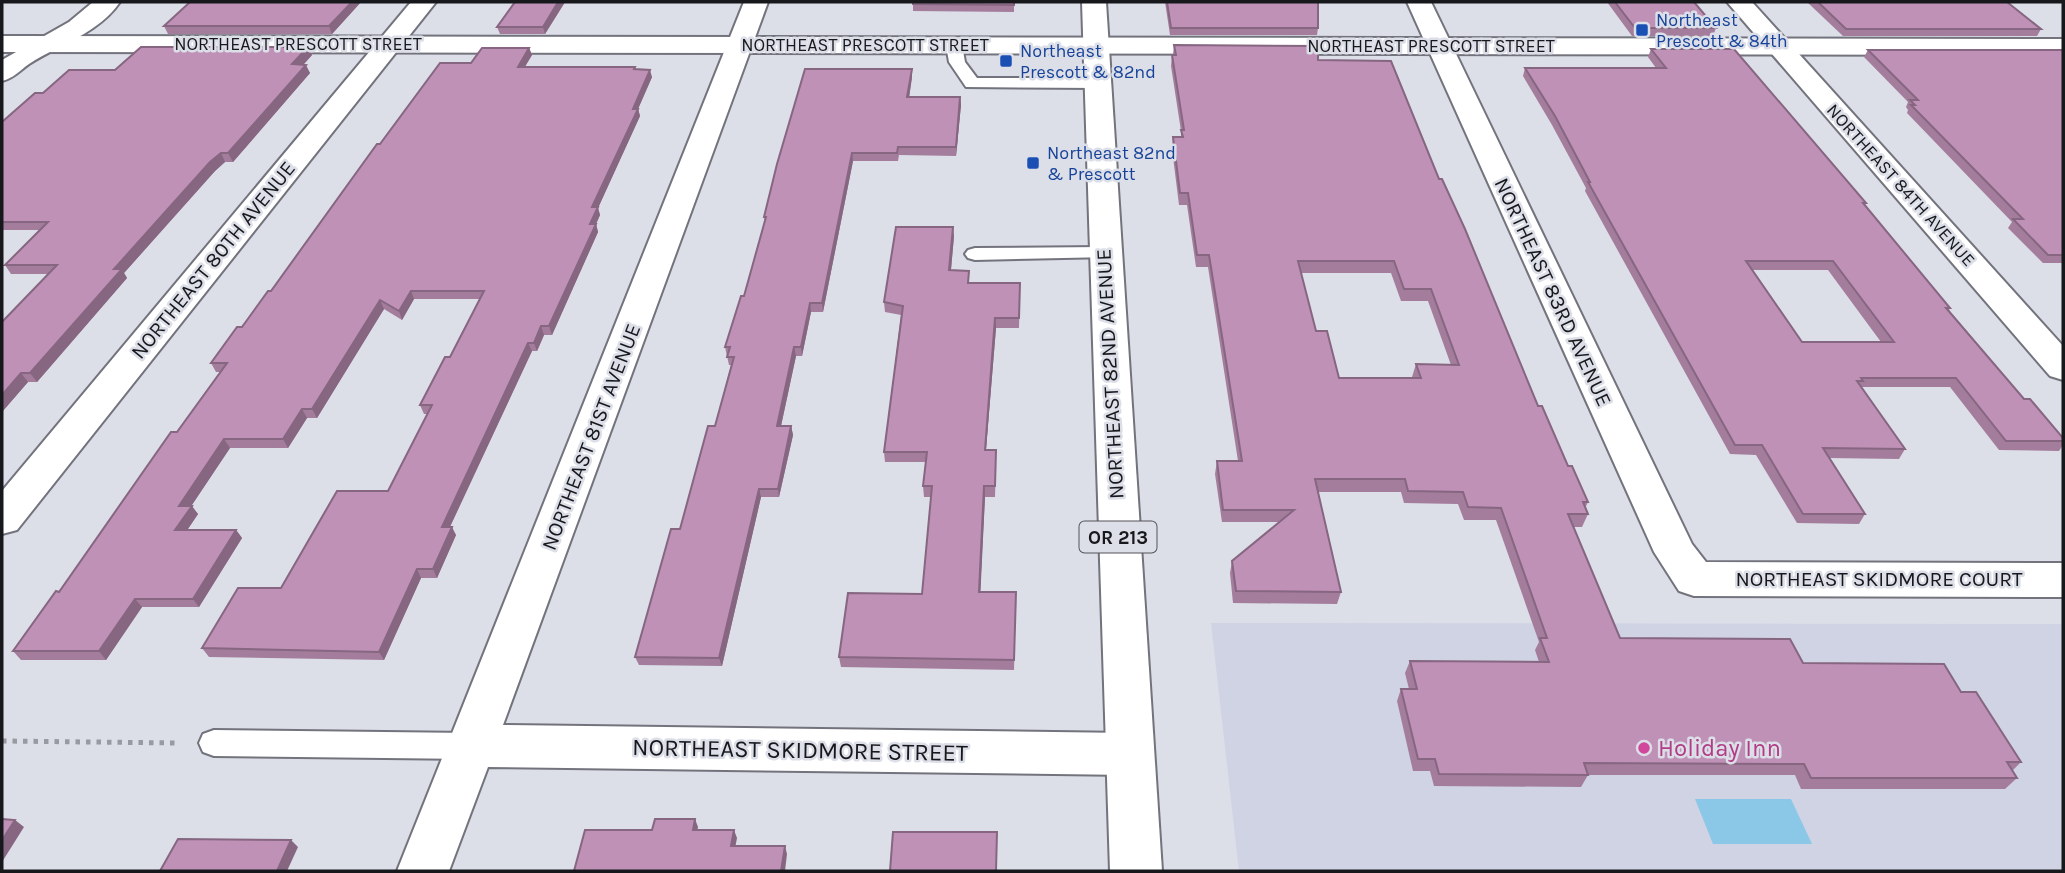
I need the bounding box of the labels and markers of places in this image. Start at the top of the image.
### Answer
place label: Northeast Prescott & 84th [1656,9,1788,52]
marker: Northeast Prescott & 84th [1634,22,1650,38]
place label: Northeast Prescott & 82nd [1020,40,1156,83]
marker: Northeast Prescott & 82nd [998,53,1014,69]
place label: Northeast 82nd & Prescott [1047,142,1176,185]
marker: Northeast 82nd & Prescott [1025,155,1041,171]
place label: Holiday Inn [1658,734,1781,762]
marker: Holiday Inn [1636,740,1652,756]

